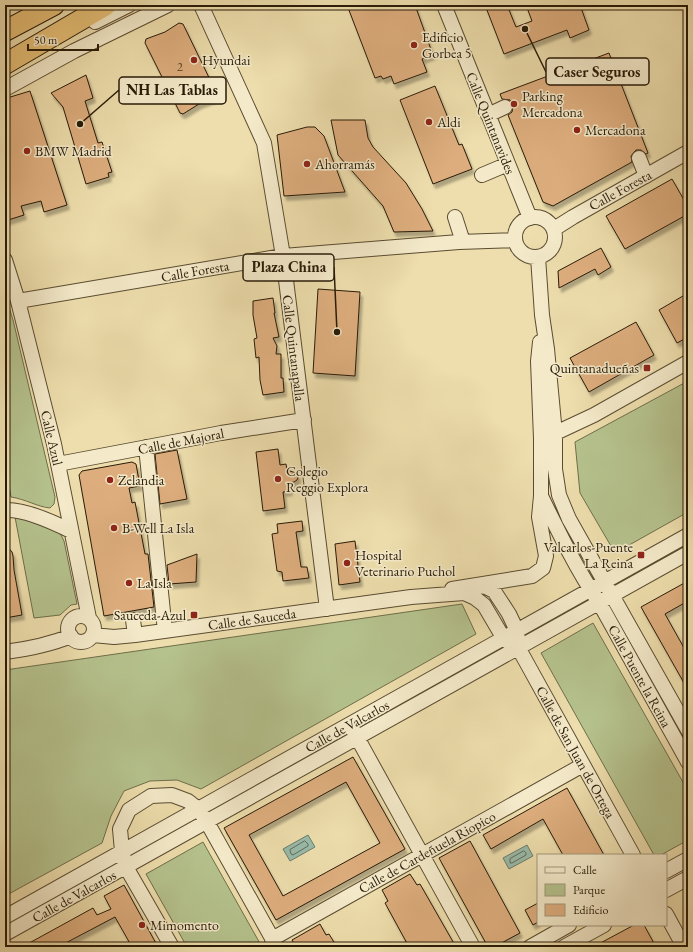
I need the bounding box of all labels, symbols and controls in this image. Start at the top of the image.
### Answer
scale bar [28,26,98,52]
place label: Edificio Gorbea 5 [422,28,472,62]
text: 50 m [34,32,58,48]
marker: Edificio Gorbea 5 [409,40,419,50]
place label: Hyundai [202,51,251,69]
marker: Hyundai [189,55,199,65]
callout: Caser Seguros [546,58,649,85]
house number: 2 [177,59,183,75]
text: Caser Seguros [553,62,641,81]
street label: Calle Quintanavides [462,69,520,177]
callout: NH Las Tablas [119,77,226,104]
text: NH Las Tablas [126,80,218,99]
place label: Parking Mercadona [522,87,583,121]
marker: Parking Mercadona [509,99,519,109]
place label: Aldi [436,113,461,131]
marker: Aldi [424,117,434,127]
place label: Mercadona [585,121,646,139]
marker: Mercadona [572,125,582,135]
place label: BMW Madrid [35,142,113,160]
marker: BMW Madrid [22,146,32,156]
place label: Ahorramás [314,155,375,173]
marker: Ahorramás [302,159,312,169]
street label: Calle Foresta [586,165,655,215]
callout: Plaza China [243,254,334,281]
street label: Calle Foresta [160,256,231,286]
text: Plaza China [252,257,327,276]
street label: Calle Quintanapalla [279,294,310,403]
place label: Quintanadueñas [550,359,639,377]
marker: Quintanadueñas [642,363,652,373]
street label: Calle Azul [37,409,67,468]
street label: Calle de Majoral [136,424,226,458]
place label: Colegio Reggio Explora [286,462,369,496]
place label: Zelandia [118,471,165,489]
marker: Colegio Reggio Explora [273,474,283,484]
marker: Zelandia [105,475,115,485]
place label: B-Well La Isla [122,519,195,537]
marker: B-Well La Isla [109,523,119,533]
place label: Valcarlos-Puente La Reina [544,538,634,572]
place label: Hospital Veterinario Puchol [355,546,456,580]
marker: Valcarlos-Puente La Reina [636,550,646,560]
marker: Hospital Veterinario Puchol [342,558,352,568]
place label: La Isla [137,574,172,592]
marker: La Isla [124,578,134,588]
street label: Calle de Sauceda [207,604,298,634]
place label: Sauceda-Azul [114,606,187,624]
marker: Sauceda-Azul [189,610,199,620]
street label: Calle Puente la Reina [604,621,676,731]
street label: Calle de San Juan de Ortega [532,683,620,822]
street label: Calle de Valcarlos [302,695,393,757]
street label: Calle de Cardeñuela Riopico [355,807,499,897]
legend [537,854,667,926]
text: Calle [573,862,597,878]
street label: Calle de Valcarlos [29,865,120,927]
text: Parque [573,882,605,898]
text: Edificio [573,902,609,918]
place label: Mimomento [150,916,219,934]
marker: Mimomento [137,920,147,930]

